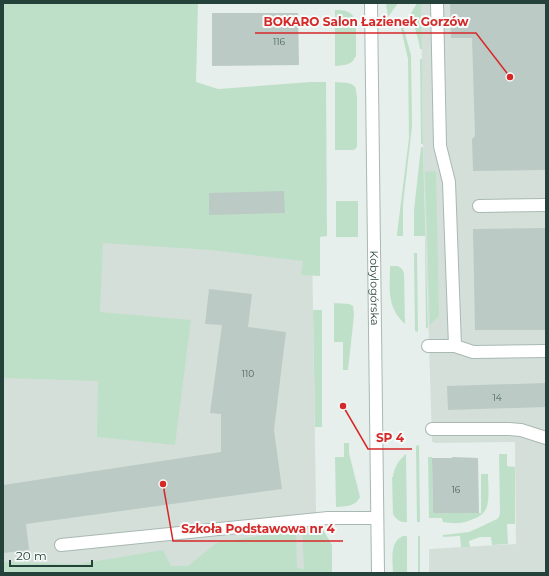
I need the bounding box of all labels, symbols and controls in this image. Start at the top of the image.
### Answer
callout: BOKARO Salon Łazienek Gorzów [255,9,476,33]
text: BOKARO Salon Łazienek Gorzów [264,14,469,29]
house number: 116 [273,36,286,47]
street label: Kobylogórska [367,250,382,325]
house number: 110 [242,368,254,379]
house number: 14 [492,392,502,403]
callout: SP 4 [368,425,412,449]
text: SP 4 [376,430,405,445]
house number: 16 [452,484,461,495]
callout: Szkoła Podstawowa nr 4 [173,517,343,541]
text: Szkoła Podstawowa nr 4 [181,521,335,536]
scale bar [10,542,92,568]
text: 20 m [16,548,47,563]

